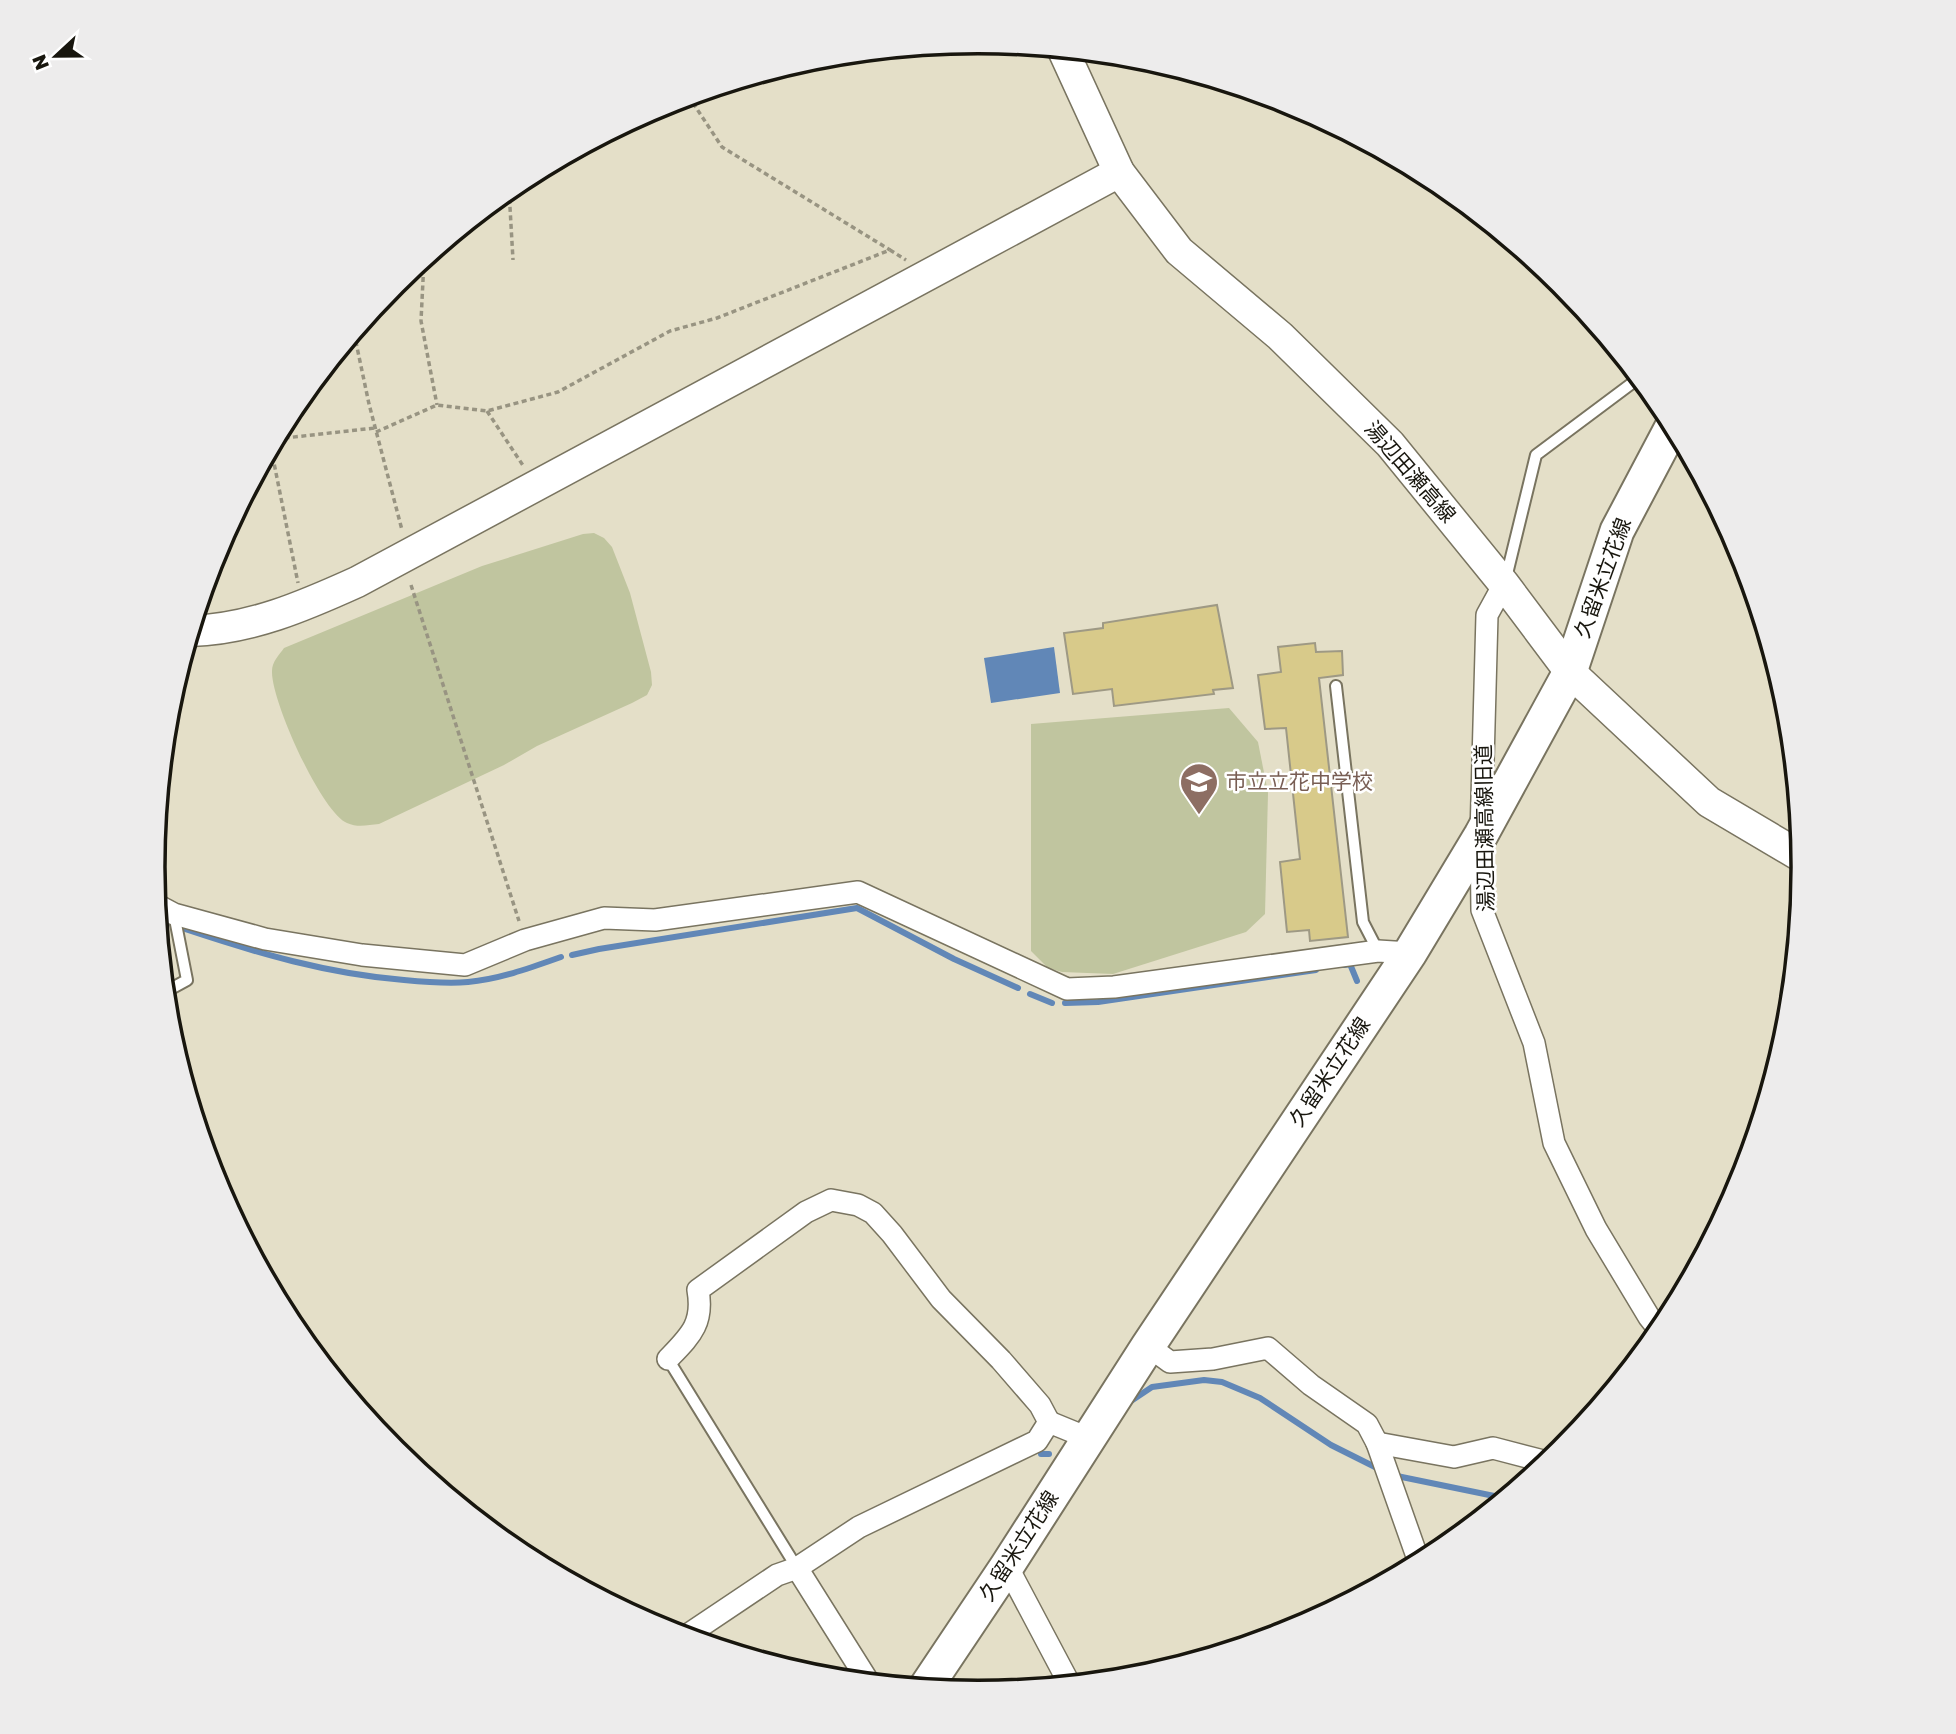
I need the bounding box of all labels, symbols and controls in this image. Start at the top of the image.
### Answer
north arrow [21,21,91,91]
text: N [26,52,53,74]
street label: 湯辺田瀬高線 [1360,415,1462,527]
street label: 久留米立花線 [1568,514,1636,641]
street label: 湯辺田瀬高線旧道 [1470,744,1498,912]
school or university icon: 市立立花中学校 [1178,761,1220,816]
place label: 市立立花中学校 [1226,768,1373,794]
street label: 久留米立花線 [1283,1012,1375,1131]
street label: 久留米立花線 [973,1486,1063,1605]

